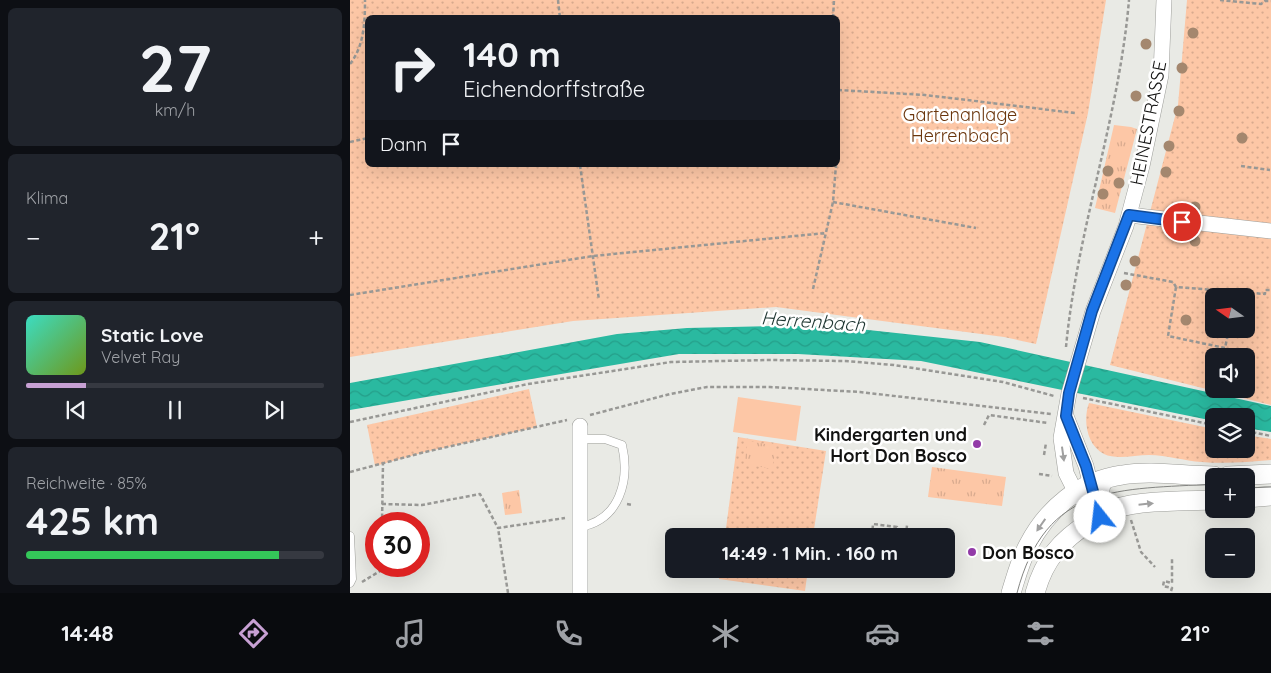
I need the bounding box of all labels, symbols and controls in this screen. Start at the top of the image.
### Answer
text: 27 [139,27,211,108]
text: 140 m [463,32,561,76]
icon: right [380,35,445,100]
street label: HEINESTRASSE [1125,59,1171,187]
text: Eichendorffstraße [463,75,645,103]
text: km/h [155,100,195,120]
park label: Gartenanlage Herrenbach [903,103,1017,147]
icon: arrive [437,130,465,158]
text: Dann [380,132,427,156]
text: Klima [26,188,68,208]
pin [1161,201,1203,243]
icon: arrive [1168,208,1196,236]
text: 21° [149,212,200,260]
text: − [26,220,41,255]
text: + [308,220,324,255]
north arrow [1205,288,1255,338]
map controls [1205,288,1255,578]
water label: Herrenbach [760,305,867,337]
text: Static Love [101,323,204,347]
text: Velvet Ray [101,347,180,367]
button: sound [1205,348,1255,398]
icon: previous [62,396,90,424]
icon: pause [161,396,189,424]
icon: next [260,396,288,424]
button: layers [1205,408,1255,458]
place label: Kindergarten und Hort Don Bosco [814,423,967,467]
marker: Kindergarten und Hort Don Bosco [971,438,983,450]
one-way arrow [1060,447,1068,463]
button: + [1205,468,1255,518]
text: Reichweite · 85% [26,473,147,493]
position arrow [1073,490,1125,542]
text: 425 km [26,497,159,545]
one-way arrow [1138,500,1154,508]
speed limit sign: 30 [365,512,430,577]
one-way arrow [1036,519,1046,532]
button: − [1205,528,1255,578]
text: 14:49 · 1 Min. · 160 m [722,541,898,565]
place label: Don Bosco [982,541,1074,564]
marker: Don Bosco [966,546,978,558]
icon: directions [236,616,271,651]
icon: music [393,616,428,651]
icon: phone [551,616,586,651]
icon: climate [708,616,743,651]
icon: car [865,616,900,651]
icon: filters [1023,616,1058,651]
text: 14:48 [61,619,114,647]
text: 21° [1180,619,1210,647]

